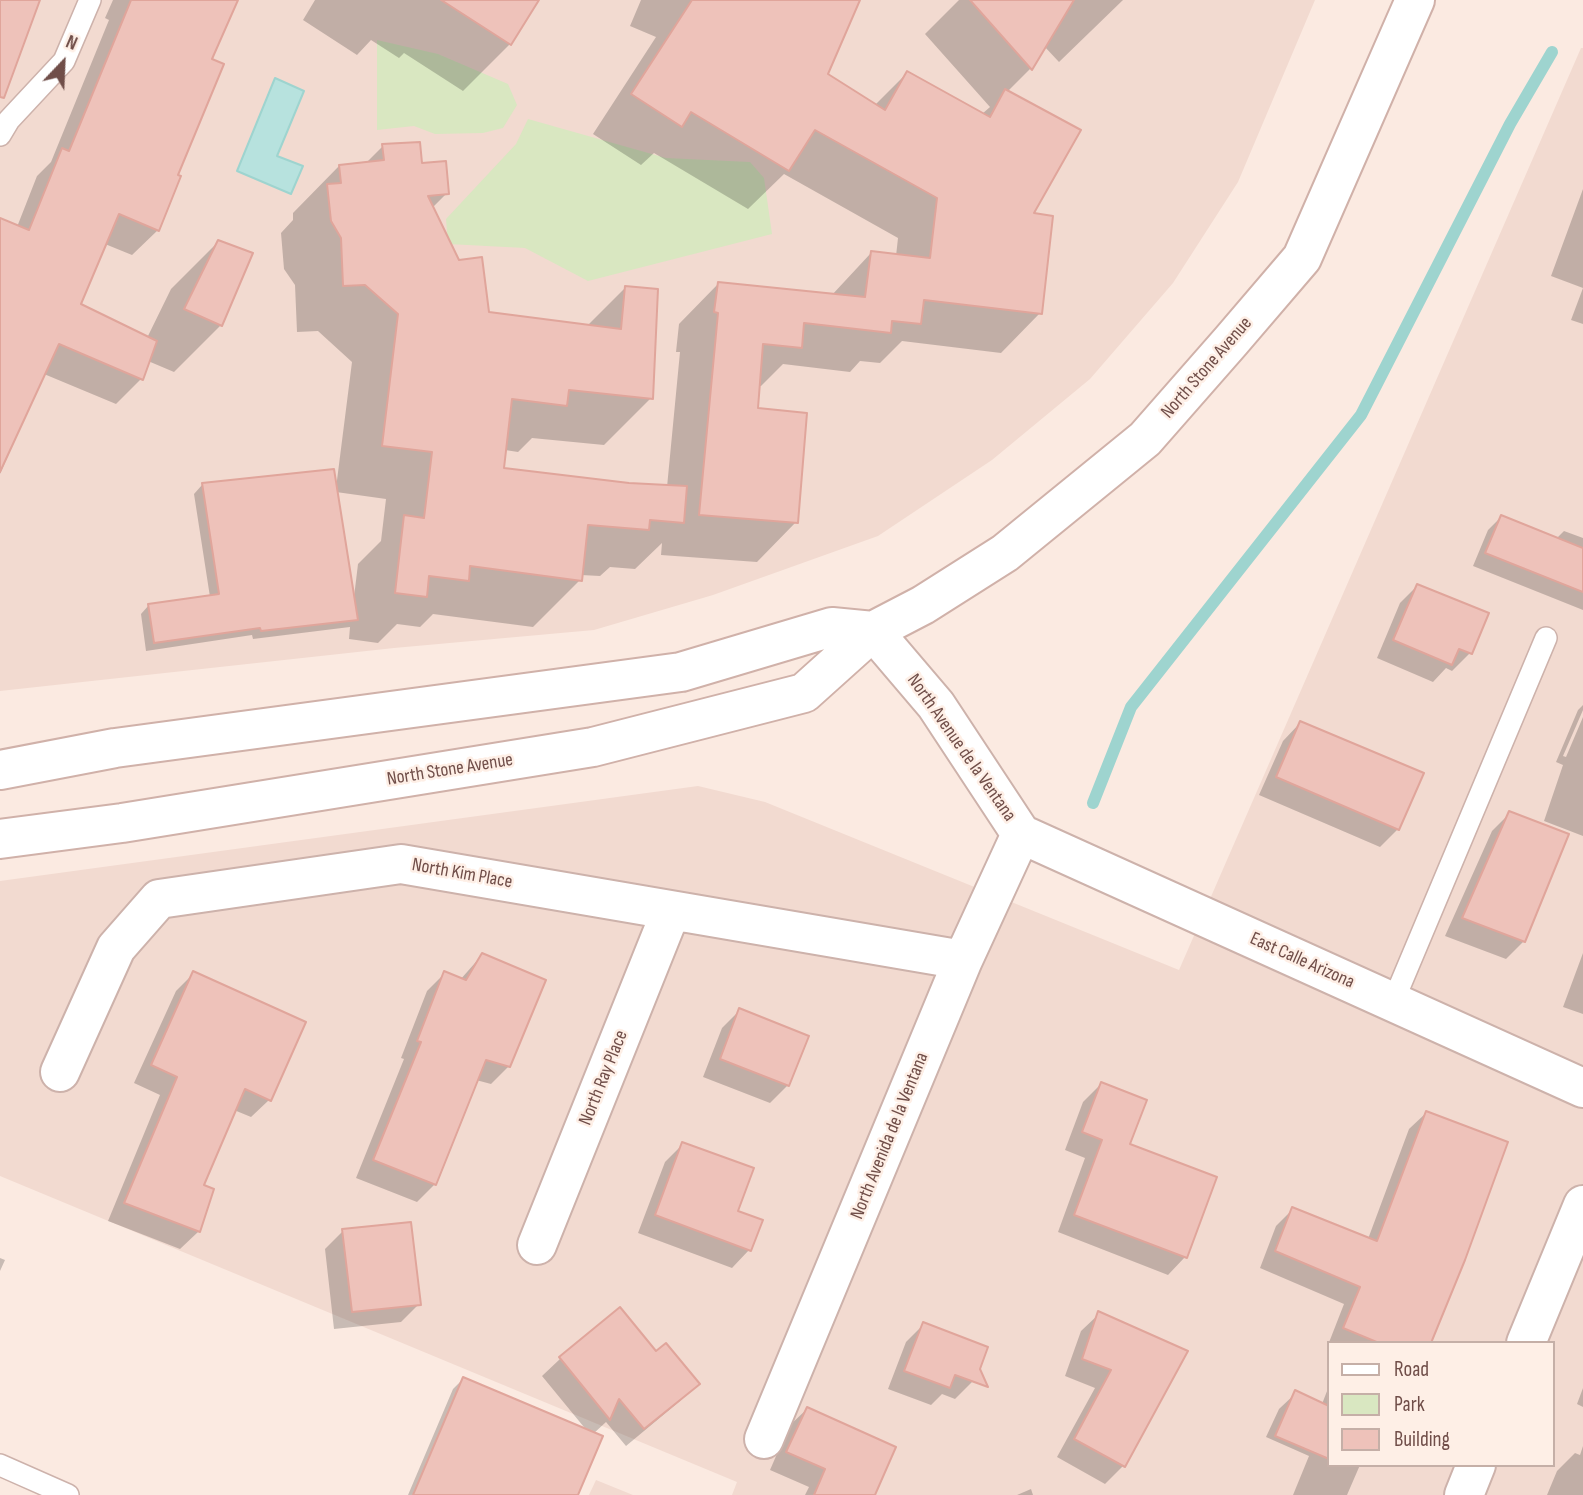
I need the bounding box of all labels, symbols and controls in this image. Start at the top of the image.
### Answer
north arrow [28,28,98,98]
text: N [62,31,81,56]
street label: North Stone Avenue [1157,313,1257,423]
street label: North Avenue de la Ventana [902,670,1020,826]
street label: North Stone Avenue [385,749,515,791]
street label: North Kim Place [410,854,514,894]
street label: East Calle Arizona [1246,928,1358,994]
street label: North Ray Place [575,1027,633,1129]
street label: North Avenida de la Ventana [846,1049,934,1223]
legend [1328,1341,1555,1467]
text: Road [1394,1357,1429,1382]
text: Park [1394,1392,1425,1417]
text: Building [1394,1427,1450,1452]

